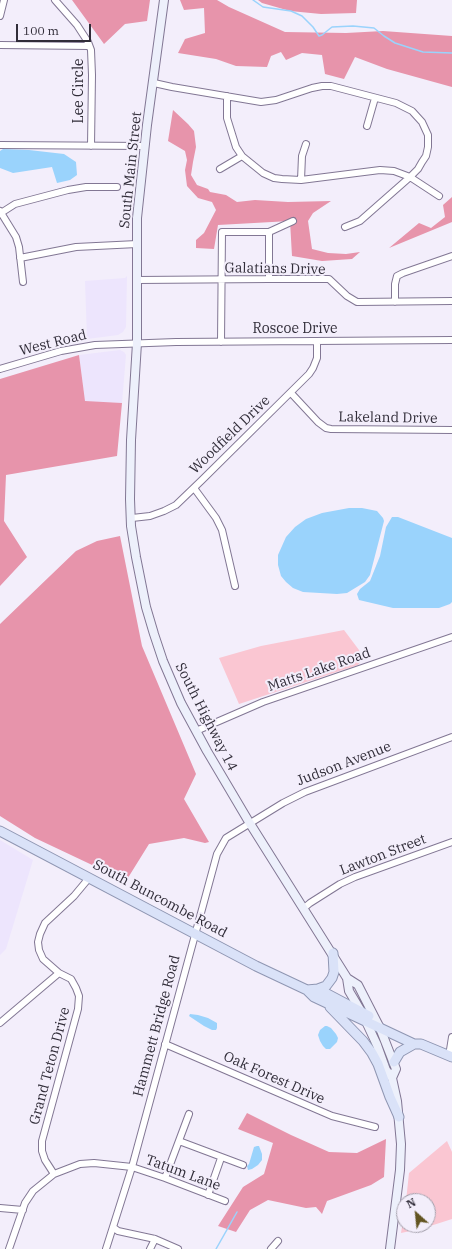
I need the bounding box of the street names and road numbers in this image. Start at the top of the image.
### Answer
street label: Lee Circle [71,58,87,124]
street label: South Main Street [117,111,145,229]
street label: Galatians Drive [224,260,326,278]
street label: Roscoe Drive [252,321,338,337]
street label: West Road [18,327,88,359]
street label: Woodfield Drive [186,392,274,478]
street label: Lakeland Drive [338,409,438,427]
street label: Matts Lake Road [265,645,373,695]
street label: South Highway 14 [171,660,241,774]
street label: Judson Avenue [294,738,394,790]
street label: Lawton Street [337,831,429,879]
street label: South Buncombe Road [90,856,230,942]
street label: Hammett Bridge Road [130,953,184,1099]
street label: Grand Teton Drive [26,1005,74,1127]
street label: Oak Forest Drive [221,1048,327,1108]
street label: Tatum Lane [143,1152,223,1194]

